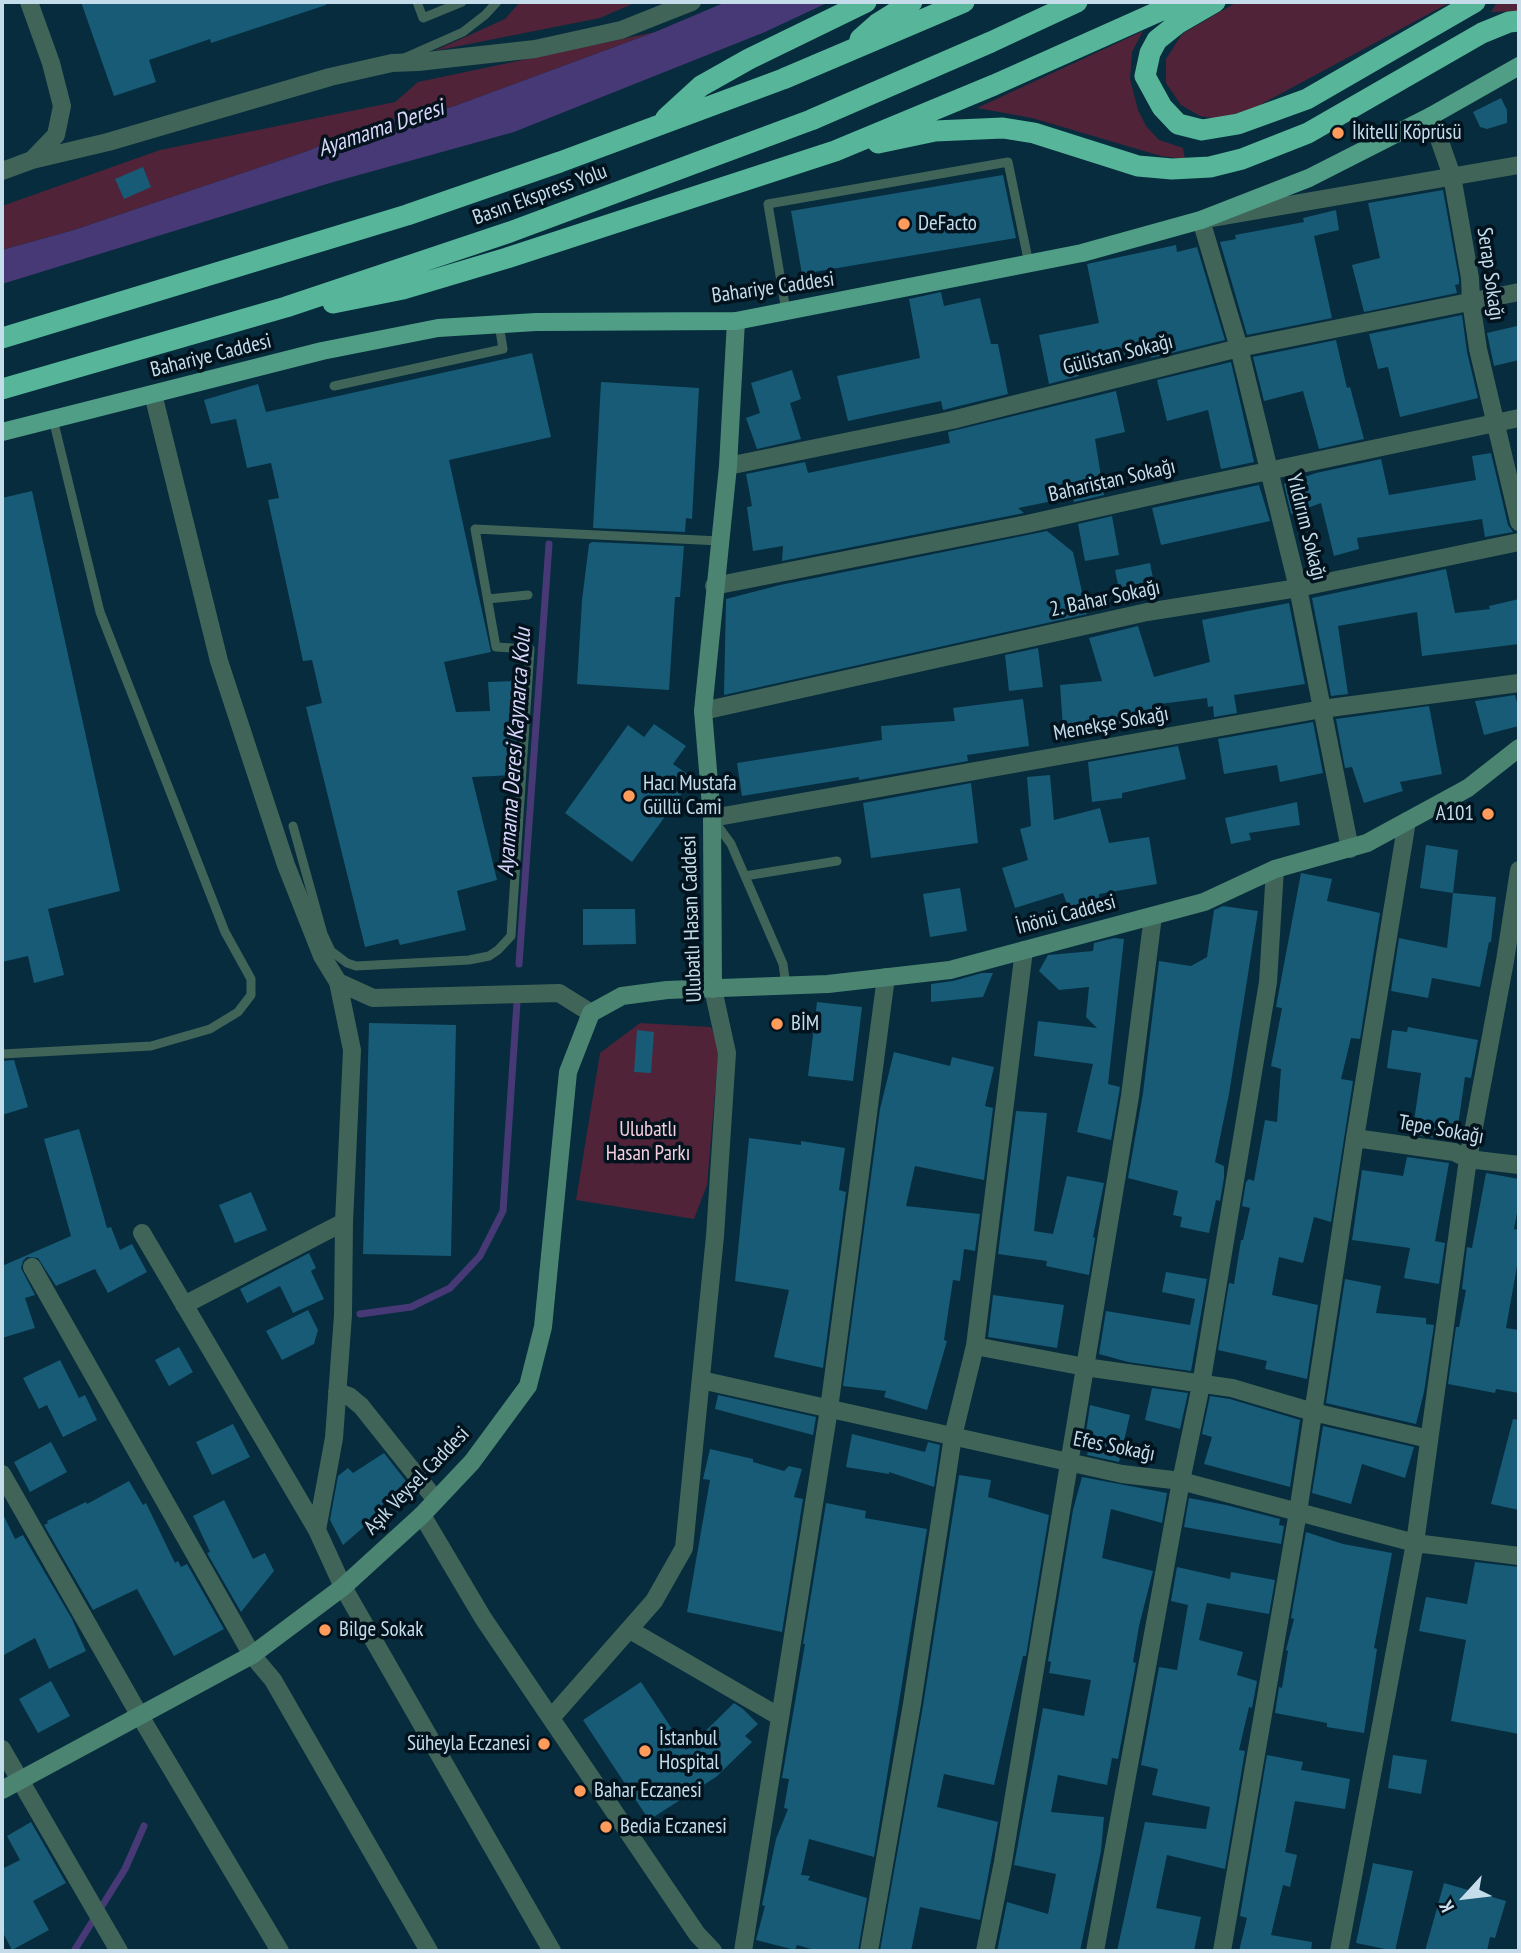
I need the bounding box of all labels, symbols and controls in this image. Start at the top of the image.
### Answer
water label: Ayamama Deresi [314,95,448,163]
place label: İkitelli Köprüsü [1352,120,1461,146]
marker: İkitelli Köprüsü [1330,125,1346,141]
street label: Basın Ekspress Yolu [469,159,611,231]
place label: DeFacto [918,211,977,237]
marker: DeFacto [896,216,912,232]
street label: Serap Sokağı [1471,226,1509,322]
street label: Bahariye Caddesi [710,267,836,309]
street label: Bahariye Caddesi [148,329,274,383]
street label: Gülistan Sokağı [1061,329,1175,381]
street label: Baharistan Sokağı [1046,454,1178,508]
street label: Yıldırım Sokağı [1281,471,1331,583]
street label: 2. Bahar Sokağı [1048,575,1162,623]
water label: Ayamama Deresi Kaynarca Kolu [493,627,537,877]
street label: Menekşe Sokağı [1051,701,1171,747]
place label: Hacı Mustafa Güllü Cami [643,771,737,821]
marker: Hacı Mustafa Güllü Cami [621,788,637,804]
place label: A101 [1436,801,1474,827]
marker: A101 [1480,806,1496,822]
street label: Ulubatlı Hasan Caddesi [676,835,708,1003]
street label: İnönü Caddesi [1013,890,1119,940]
place label: BİM [791,1011,819,1037]
marker: BİM [769,1016,785,1032]
street label: Tepe Sokağı [1396,1110,1486,1150]
park label: Ulubatlı Hasan Parkı [606,1117,690,1167]
street label: Aşık Veysel Caddesi [359,1422,475,1540]
street label: Efes Sokağı [1071,1427,1157,1467]
place label: Bilge Sokak [339,1617,423,1643]
marker: Bilge Sokak [317,1622,333,1638]
place label: İstanbul Hospital [659,1726,719,1776]
place label: Süheyla Eczanesi [407,1731,530,1757]
marker: Süheyla Eczanesi [536,1736,552,1752]
marker: İstanbul Hospital [637,1743,653,1759]
place label: Bahar Eczanesi [594,1778,702,1804]
marker: Bahar Eczanesi [572,1783,588,1799]
place label: Bedia Eczanesi [620,1814,727,1840]
marker: Bedia Eczanesi [598,1819,614,1835]
north arrow [1430,1862,1500,1932]
text: K [1433,1897,1459,1916]

